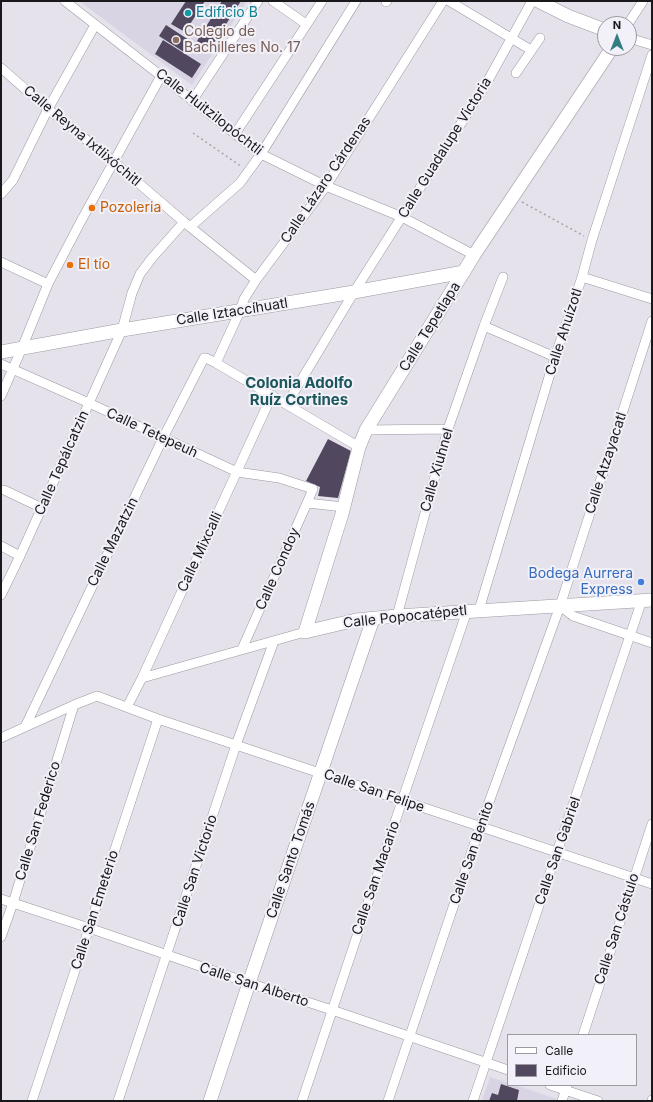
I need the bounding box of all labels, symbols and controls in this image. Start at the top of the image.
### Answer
place label: Edificio B [196,5,258,21]
marker: Edificio B [183,8,193,18]
north arrow [597,16,637,56]
text: N [613,18,621,32]
place label: Colegio de Bachilleres No. 17 [184,24,301,56]
marker: Colegio de Bachilleres No. 17 [171,35,181,45]
street label: Calle Huitzilopóchtli [152,65,266,159]
street label: Calle Guadalupe Victoria [395,74,495,222]
street label: Calle Reyna Ixtlixóchitl [20,82,144,190]
street label: Calle Lázaro Cárdenas [277,114,375,246]
place label: Pozoleria [100,200,161,216]
marker: Pozoleria [87,203,97,213]
place label: El tío [78,257,110,273]
marker: El tío [65,260,75,270]
street label: Calle Tepetlapa [396,279,464,375]
street label: Calle Ahuízotl [542,286,586,378]
street label: Calle Iztaccíhuatl [175,295,289,329]
district label: Colonia Adolfo Ruíz Cortines [245,374,353,409]
street label: Calle Tetepeuh [104,404,200,462]
street label: Calle Tepálcatzin [31,408,93,518]
street label: Calle Atzayacatl [582,410,630,516]
street label: Calle Xiuhnel [417,426,457,514]
street label: Calle Mazatzin [84,495,142,589]
street label: Calle Mixcalli [174,509,226,595]
street label: Calle Condoy [252,525,304,613]
place label: Bodega Aurrera Express [529,566,633,598]
marker: Bodega Aurrera Express [636,577,646,587]
street label: Calle Popocatépetl [342,602,468,632]
street label: Calle San Federico [12,759,64,883]
street label: Calle San Felipe [321,766,427,816]
street label: Calle San Gabriel [532,795,584,907]
street label: Calle Santo Tomás [263,799,319,921]
street label: Calle San Benito [447,799,497,907]
street label: Calle San Victorio [169,813,221,929]
street label: Calle San Macario [349,819,403,937]
street label: Calle San Emeterio [68,848,122,972]
street label: Calle San Cástulo [591,871,643,987]
street label: Calle San Alberto [197,959,311,1011]
legend [507,1034,637,1086]
text: Calle [545,1043,573,1058]
text: Edificio [545,1063,587,1078]

